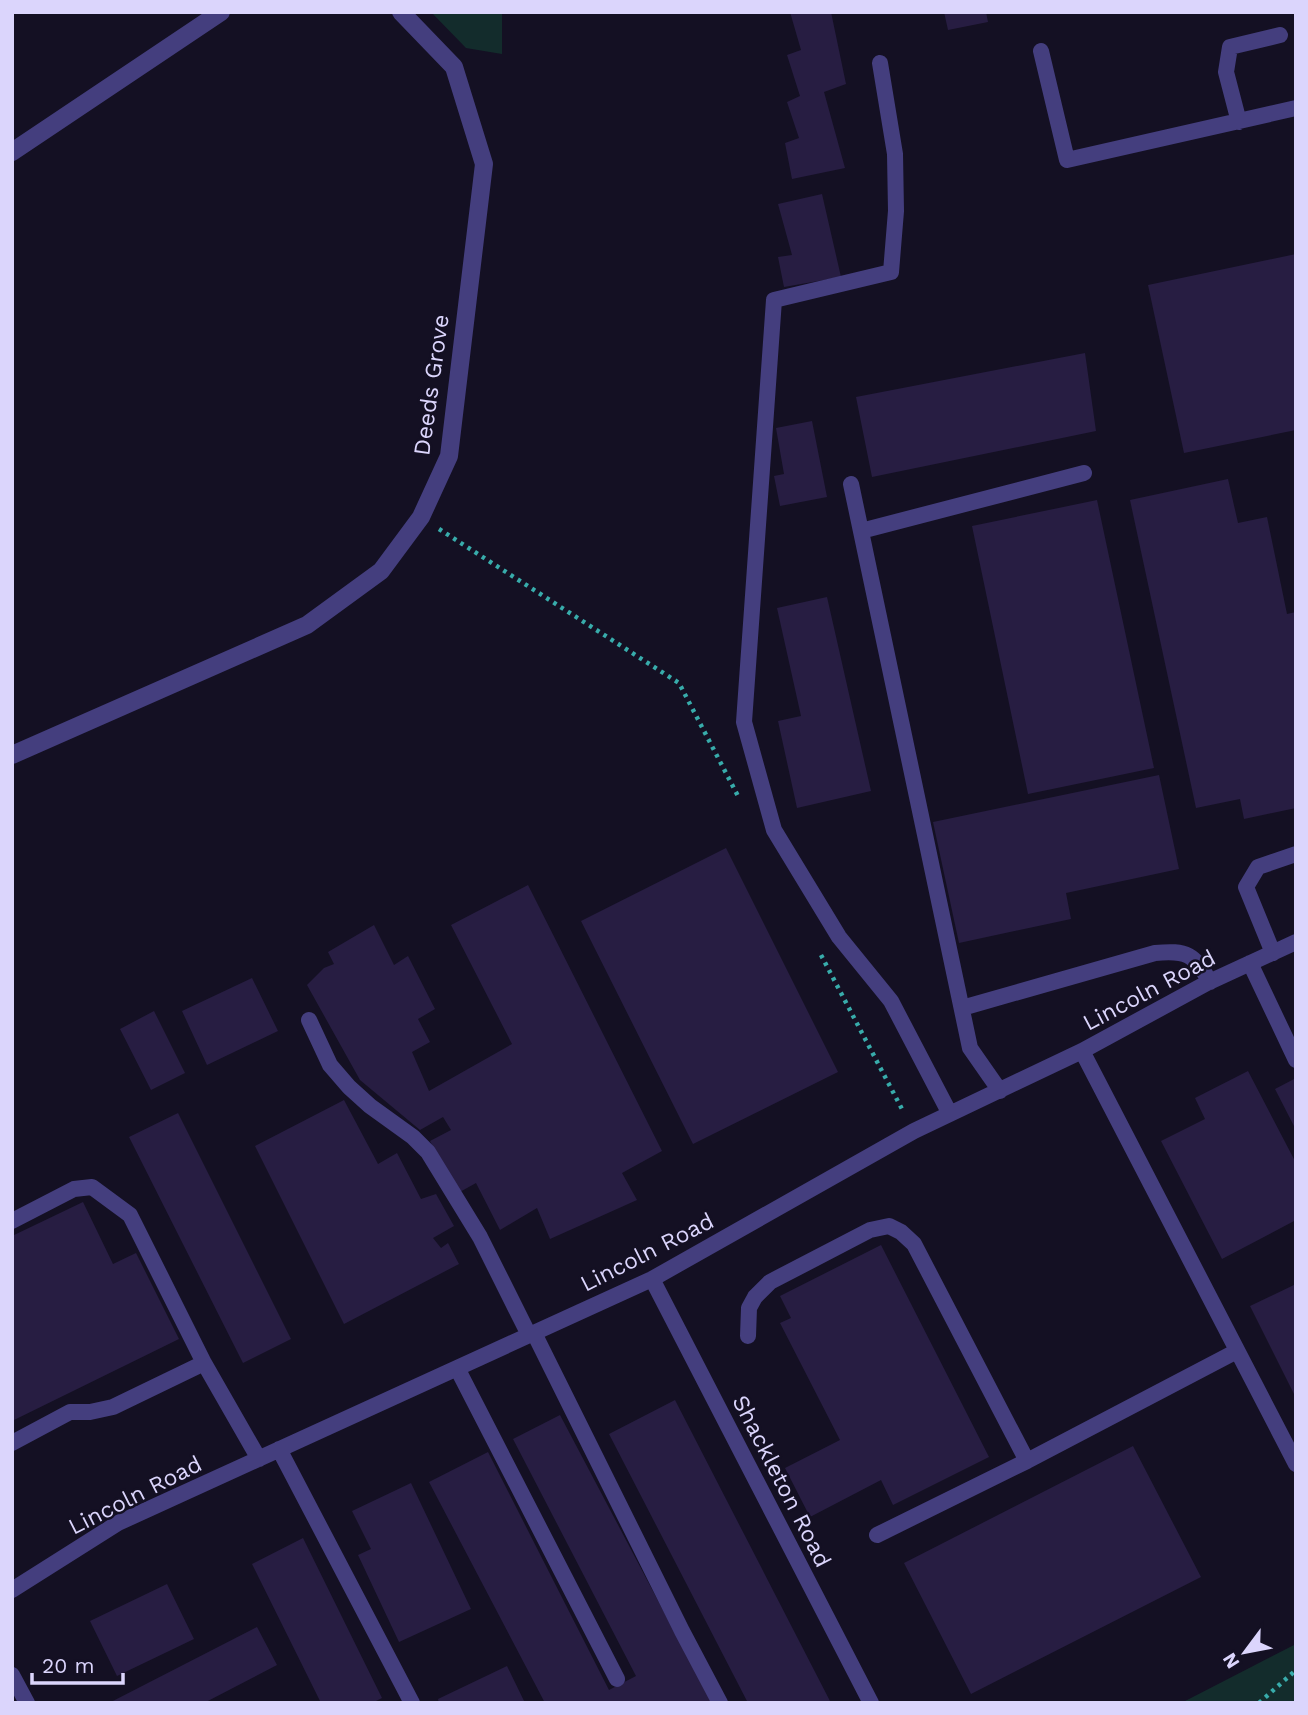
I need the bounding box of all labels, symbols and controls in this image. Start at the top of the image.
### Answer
street label: Deeds Grove [408,313,455,457]
street label: Lincoln Road [1078,944,1220,1037]
street label: Lincoln Road [576,1207,718,1298]
street label: Shackleton Road [726,1391,837,1572]
street label: Lincoln Road [64,1450,206,1541]
north arrow [1210,1617,1280,1687]
scale bar [32,1642,122,1686]
text: N [1218,1649,1244,1673]
text: 20 m [42,1653,94,1678]

